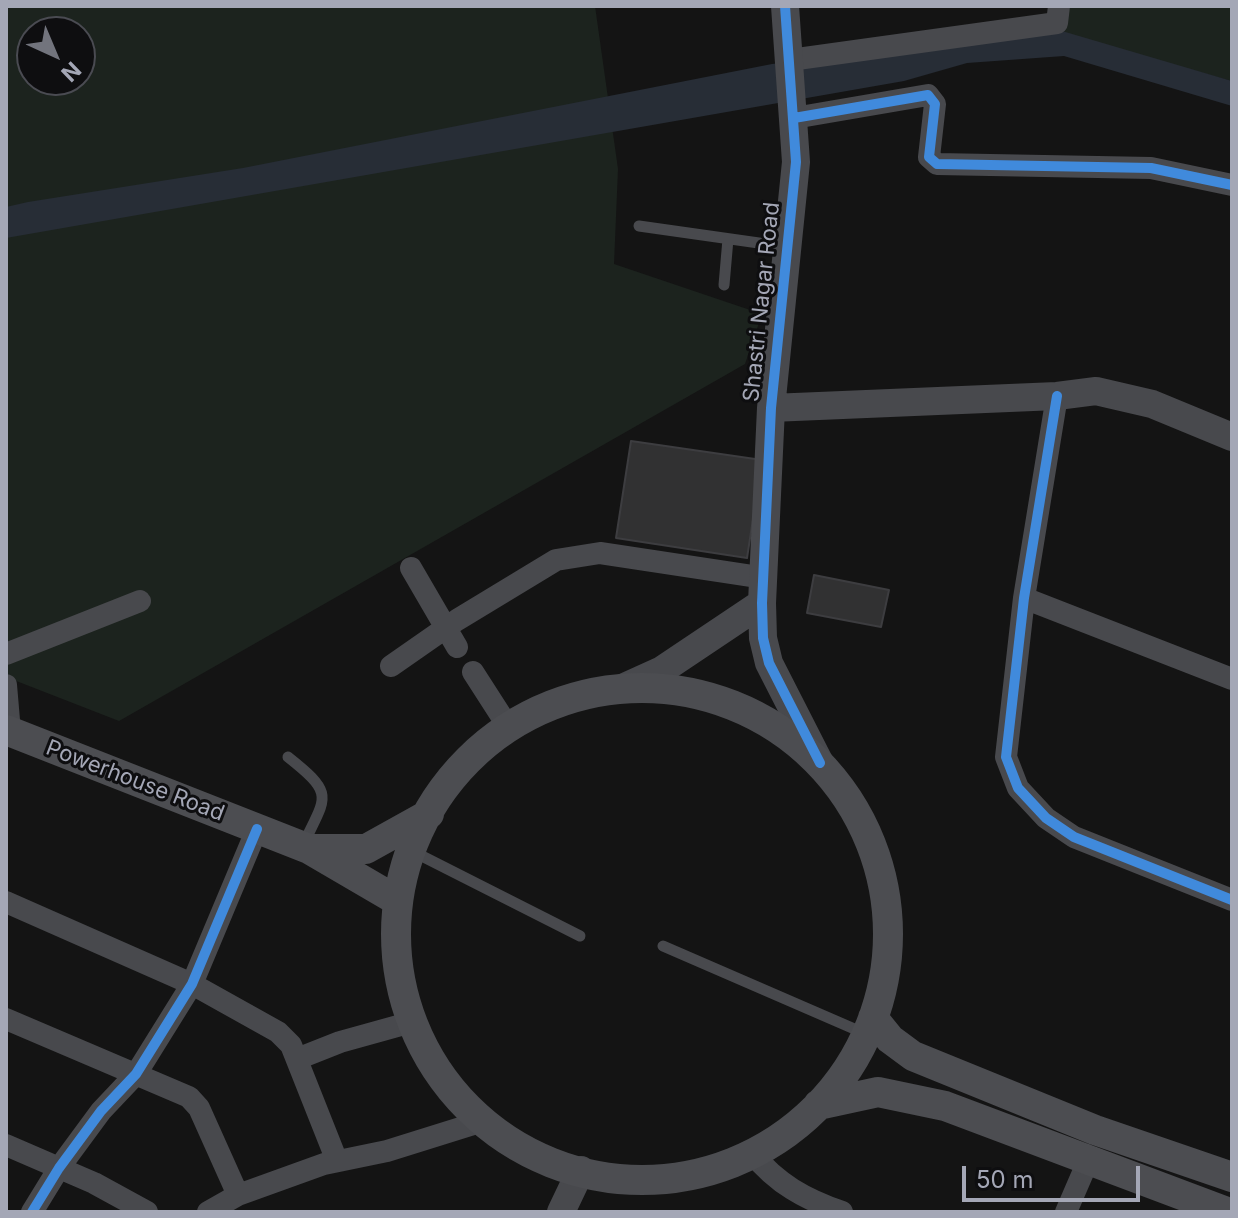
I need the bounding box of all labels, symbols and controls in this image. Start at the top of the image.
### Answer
north arrow [16,16,96,96]
text: N [56,57,86,87]
street label: Shastri Nagar Road [738,201,786,403]
street label: Powerhouse Road [42,735,228,827]
scale bar [966,1150,1144,1200]
text: 50 m [976,1165,1034,1194]

